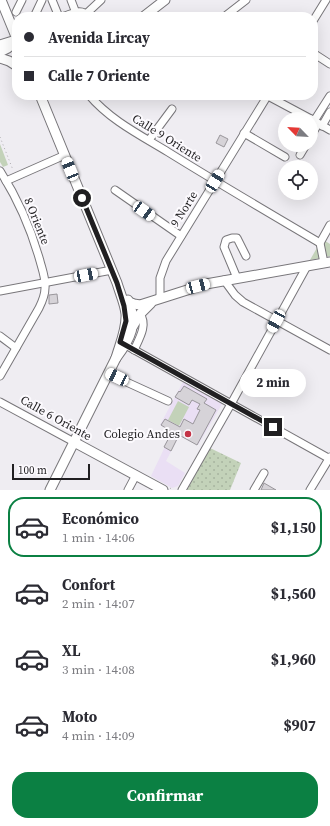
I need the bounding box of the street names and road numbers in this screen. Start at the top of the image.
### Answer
street label: Calle 9 Oriente [129,110,205,166]
street label: 9 Norte [167,188,201,230]
street label: 8 Oriente [20,195,54,247]
street label: Calle 6 Oriente [18,392,94,444]

